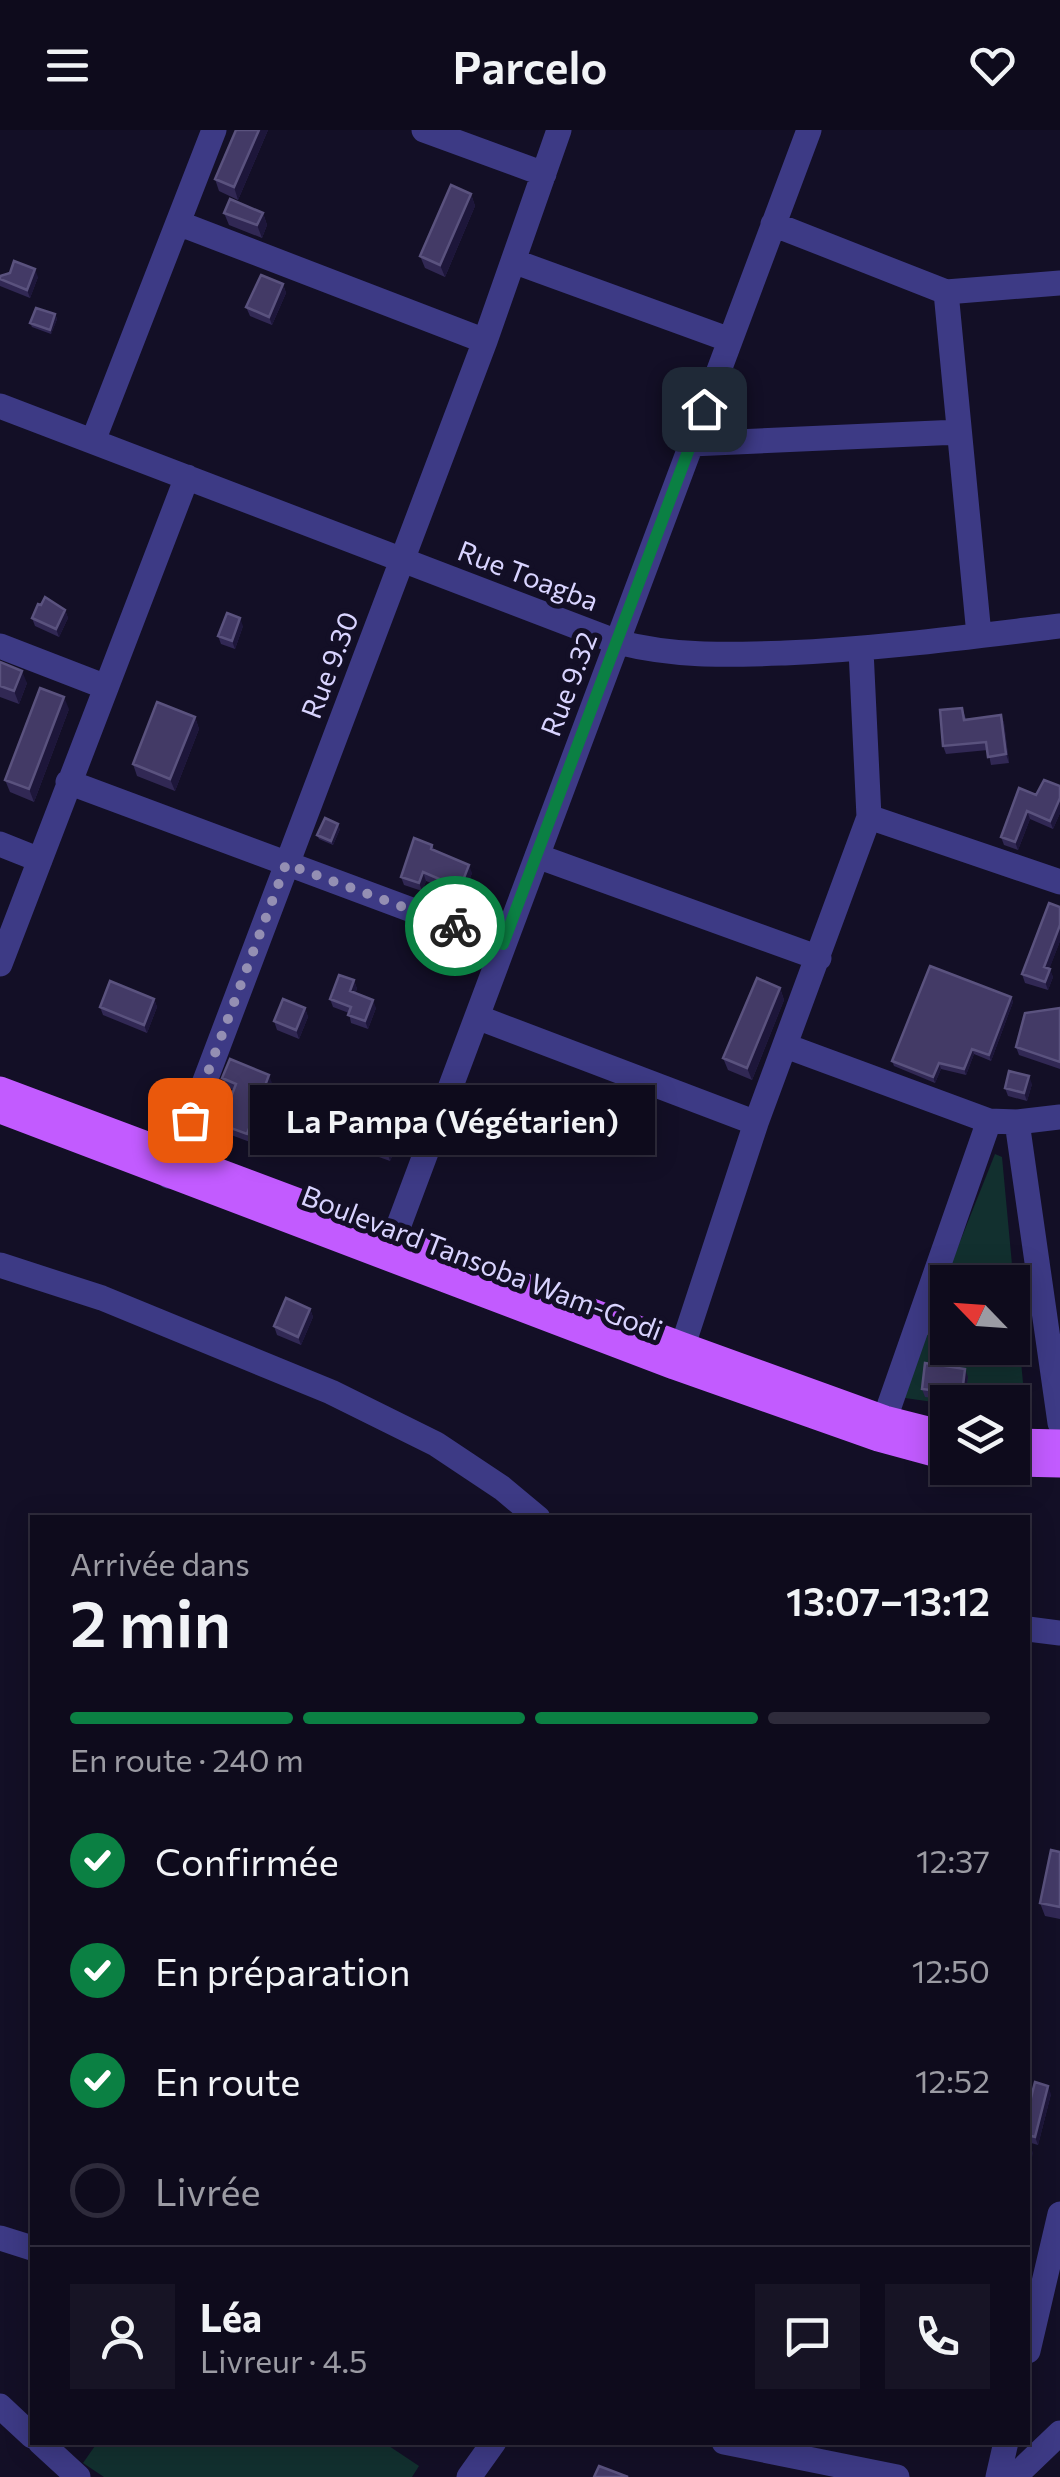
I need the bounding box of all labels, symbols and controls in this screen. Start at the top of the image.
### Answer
icon: menu [40,38,95,93]
text: Parcelo [453,38,607,93]
icon: heart [965,38,1020,93]
pin [662,367,747,452]
icon: home [677,382,732,437]
street label: Rue Toagba [453,533,603,617]
street label: Rue 9.30 [293,606,365,723]
street label: Rue 9.32 [533,627,603,741]
courier [405,876,505,976]
icon: bike [428,899,483,954]
pin [148,1078,233,1163]
callout: La Pampa (Végétarien) [250,1085,655,1155]
icon: bag [163,1093,218,1148]
text: La Pampa (Végétarien) [286,1100,619,1140]
street label: Boulevard Tansoba Wam-Godi [297,1177,668,1347]
north arrow [930,1265,1030,1365]
map controls [930,1265,1030,1485]
button: layers [930,1385,1030,1485]
text: Arrivée dans [70,1543,250,1583]
text: 13:07–13:12 [786,1577,990,1624]
text: 2 min [70,1581,231,1660]
text: En route · 240 m [70,1739,304,1779]
icon: check [70,1833,125,1888]
text: Confirmée [155,1837,339,1884]
text: 12:37 [916,1840,990,1880]
icon: check [70,1943,125,1998]
text: En préparation [155,1947,411,1994]
text: 12:50 [912,1950,990,1990]
icon: check [70,2053,125,2108]
text: En route [155,2057,300,2104]
text: 12:52 [915,2060,990,2100]
text: Livrée [155,2167,261,2214]
button: person [70,2284,175,2389]
button: chat [755,2284,860,2389]
button: phone [885,2284,990,2389]
text: Léa [200,2293,262,2340]
text: Livreur · 4.5 [200,2340,367,2380]

